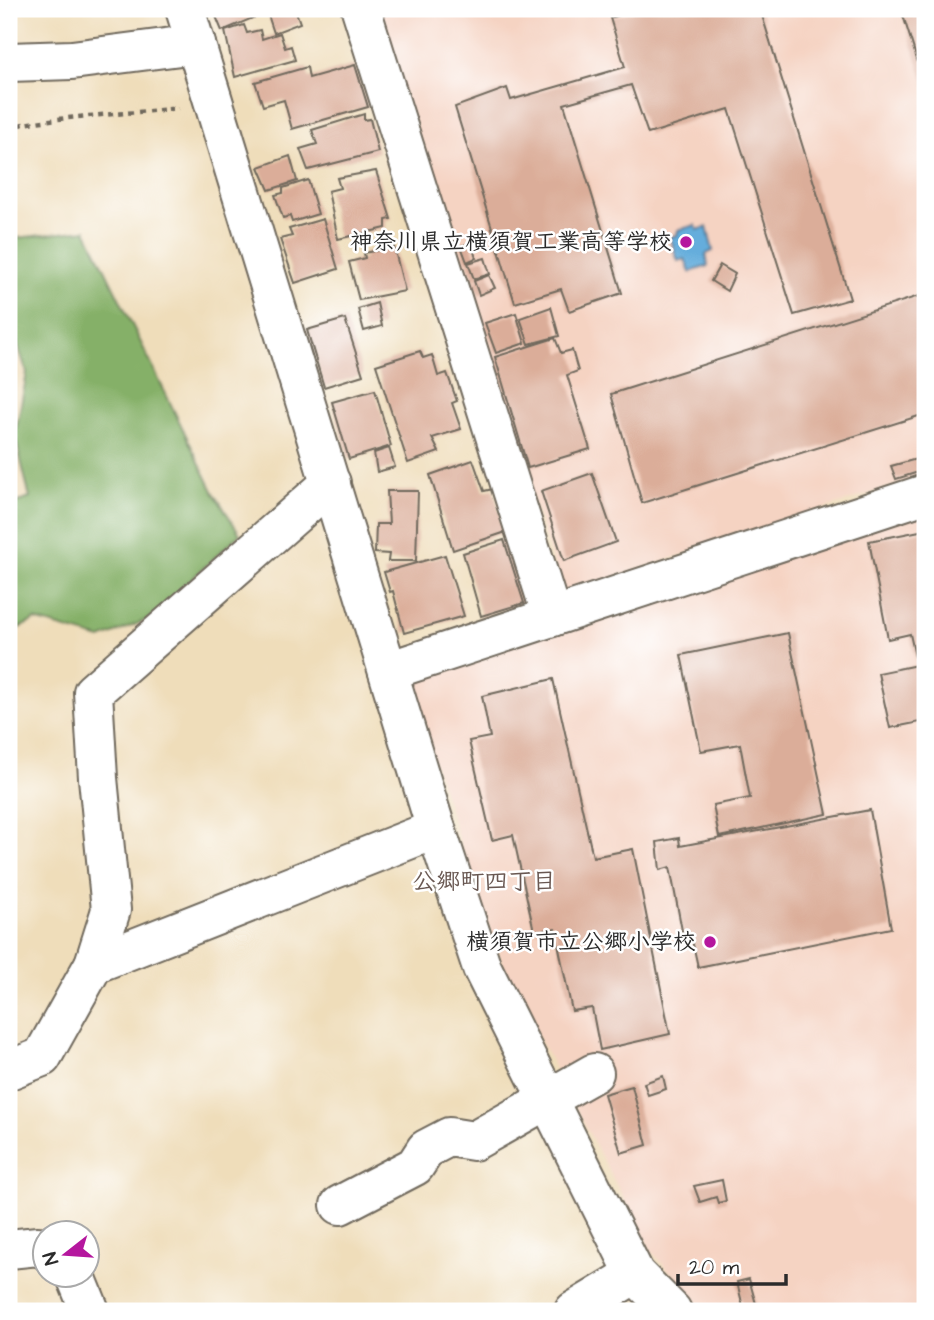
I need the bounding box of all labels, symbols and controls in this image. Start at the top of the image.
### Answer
place label: 神奈川県立横須賀工業高等学校 [350,226,672,258]
marker: 神奈川県立横須賀工業高等学校 [678,234,694,250]
district label: 公郷町四丁目 [412,865,556,899]
place label: 横須賀市立公郷小学校 [466,926,696,958]
marker: 横須賀市立公郷小学校 [702,934,718,950]
north arrow [32,1218,102,1288]
scale bar [678,1243,787,1287]
text: N [37,1249,66,1268]
text: 20 m [689,1253,740,1282]

